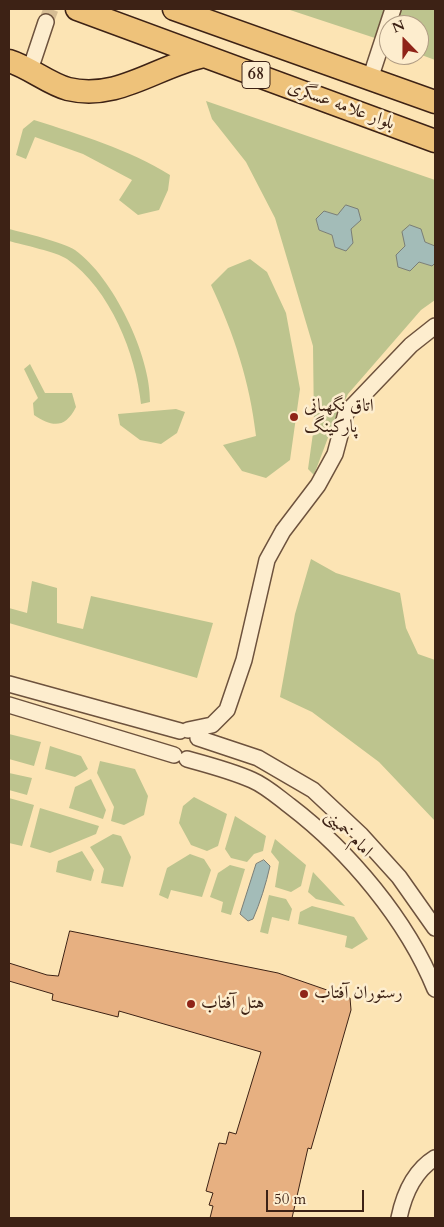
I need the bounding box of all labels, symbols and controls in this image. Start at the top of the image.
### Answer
north arrow [379,15,429,65]
text: N [389,15,408,38]
road number: 68 [242,62,270,88]
street label: بلوار علامه عسگری [285,77,397,135]
place label: اتاق نگهبانی پارکینگ [304,396,374,438]
marker: اتاق نگهبانی پارکینگ [288,411,300,423]
street label: امام خمینی [320,806,376,862]
place label: رستوران آفتاب [314,983,403,1005]
marker: رستوران آفتاب [298,988,310,1000]
place label: هتل آفتاب [201,993,264,1015]
marker: هتل آفتاب [185,998,197,1010]
scale bar [269,1180,366,1212]
text: 50 m [274,1189,306,1209]

